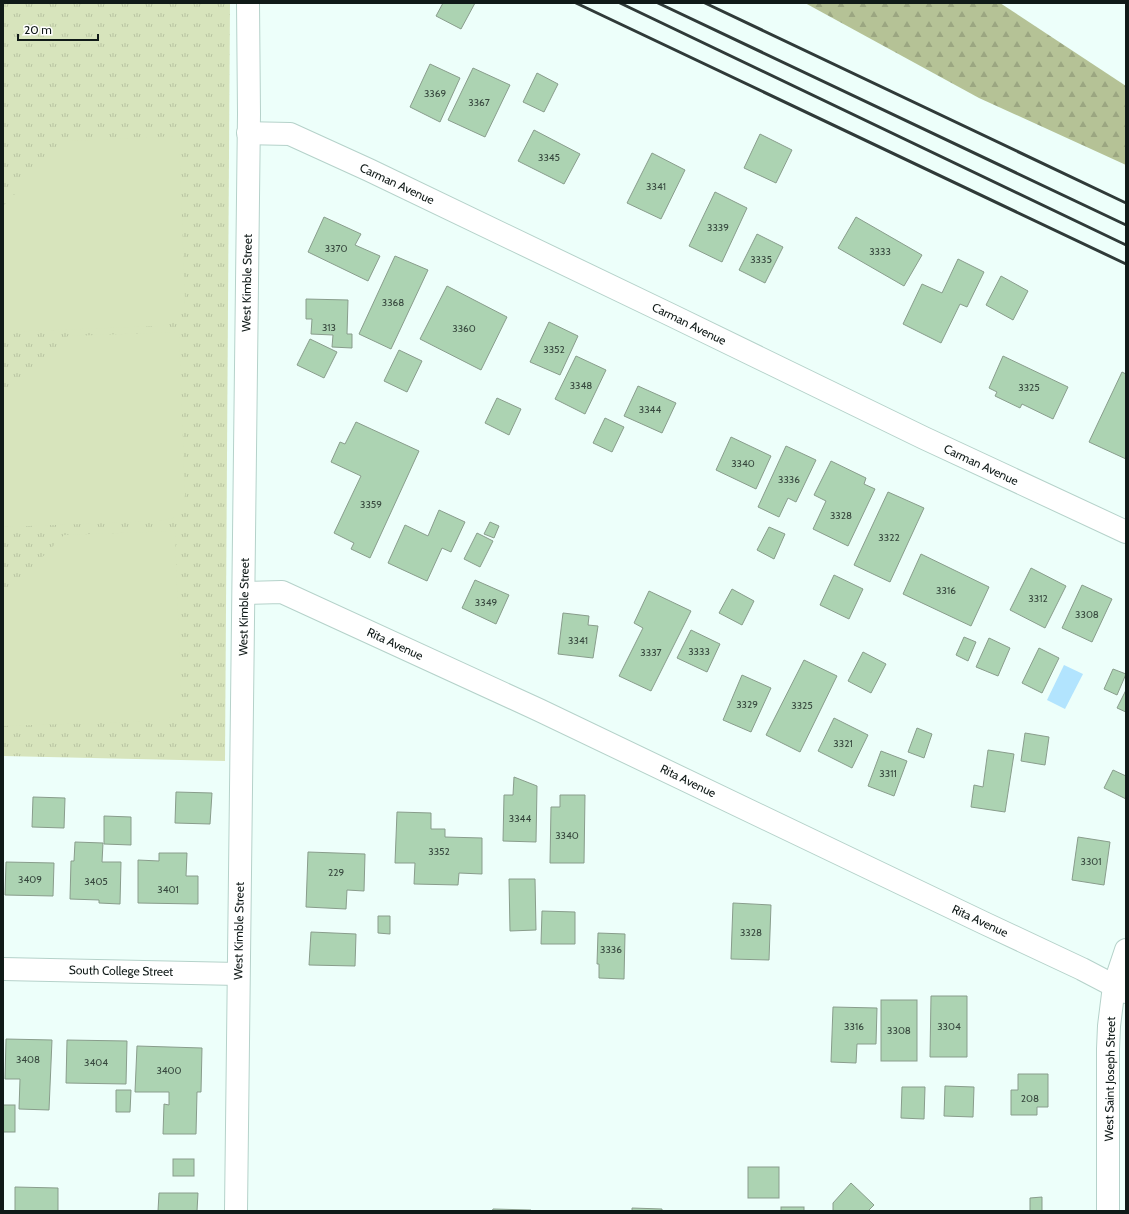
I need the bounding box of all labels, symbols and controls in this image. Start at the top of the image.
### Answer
scale bar [18,16,98,42]
text: 20 m [24,22,52,37]
house number: 3369 [424,87,446,100]
house number: 3367 [468,96,490,109]
house number: 3345 [538,151,560,164]
street label: Carman Avenue [357,160,437,207]
house number: 3341 [646,180,666,193]
house number: 3339 [707,221,729,234]
street label: West Kimble Street [238,234,255,332]
house number: 3370 [325,242,347,255]
house number: 3333 [869,245,891,258]
house number: 3335 [750,253,772,266]
house number: 3368 [382,296,404,309]
street label: Carman Avenue [650,299,729,348]
house number: 313 [322,321,336,334]
house number: 3360 [452,322,476,335]
house number: 3352 [543,343,565,356]
house number: 3348 [570,379,592,392]
house number: 3325 [1018,381,1040,394]
house number: 3344 [639,403,661,416]
street label: Carman Avenue [941,441,1021,488]
house number: 3340 [731,457,755,470]
house number: 3336 [778,473,800,486]
house number: 3359 [360,498,382,511]
house number: 3328 [830,509,852,522]
house number: 3322 [878,531,900,544]
street label: West Kimble Street [235,558,252,656]
house number: 3316 [936,584,956,597]
house number: 3312 [1028,592,1048,605]
house number: 3349 [475,596,497,609]
house number: 3308 [1075,608,1099,621]
street label: Rita Avenue [365,624,426,663]
house number: 3341 [568,634,588,647]
house number: 3333 [688,645,710,658]
house number: 3337 [640,646,662,659]
house number: 3329 [736,698,758,711]
house number: 3325 [791,699,813,712]
house number: 3321 [833,737,853,750]
street label: Rita Avenue [658,761,719,801]
house number: 3311 [879,767,897,780]
house number: 3344 [509,812,531,825]
house number: 3340 [555,829,579,842]
house number: 3352 [428,845,450,858]
house number: 3301 [1080,855,1102,868]
house number: 229 [328,866,344,879]
house number: 3409 [18,873,42,886]
house number: 3405 [84,875,108,888]
street label: West Kimble Street [230,882,247,980]
house number: 3401 [157,883,179,896]
street label: Rita Avenue [950,901,1011,940]
house number: 3328 [740,926,762,939]
house number: 3336 [600,943,622,956]
street label: South College Street [69,962,173,979]
street label: West Saint Joseph Street [1101,1016,1118,1141]
house number: 3316 [844,1020,864,1033]
house number: 3304 [937,1020,961,1033]
house number: 3308 [887,1024,911,1037]
house number: 3408 [16,1053,40,1066]
house number: 3404 [84,1056,108,1069]
house number: 3400 [156,1064,182,1077]
house number: 208 [1021,1092,1039,1105]

